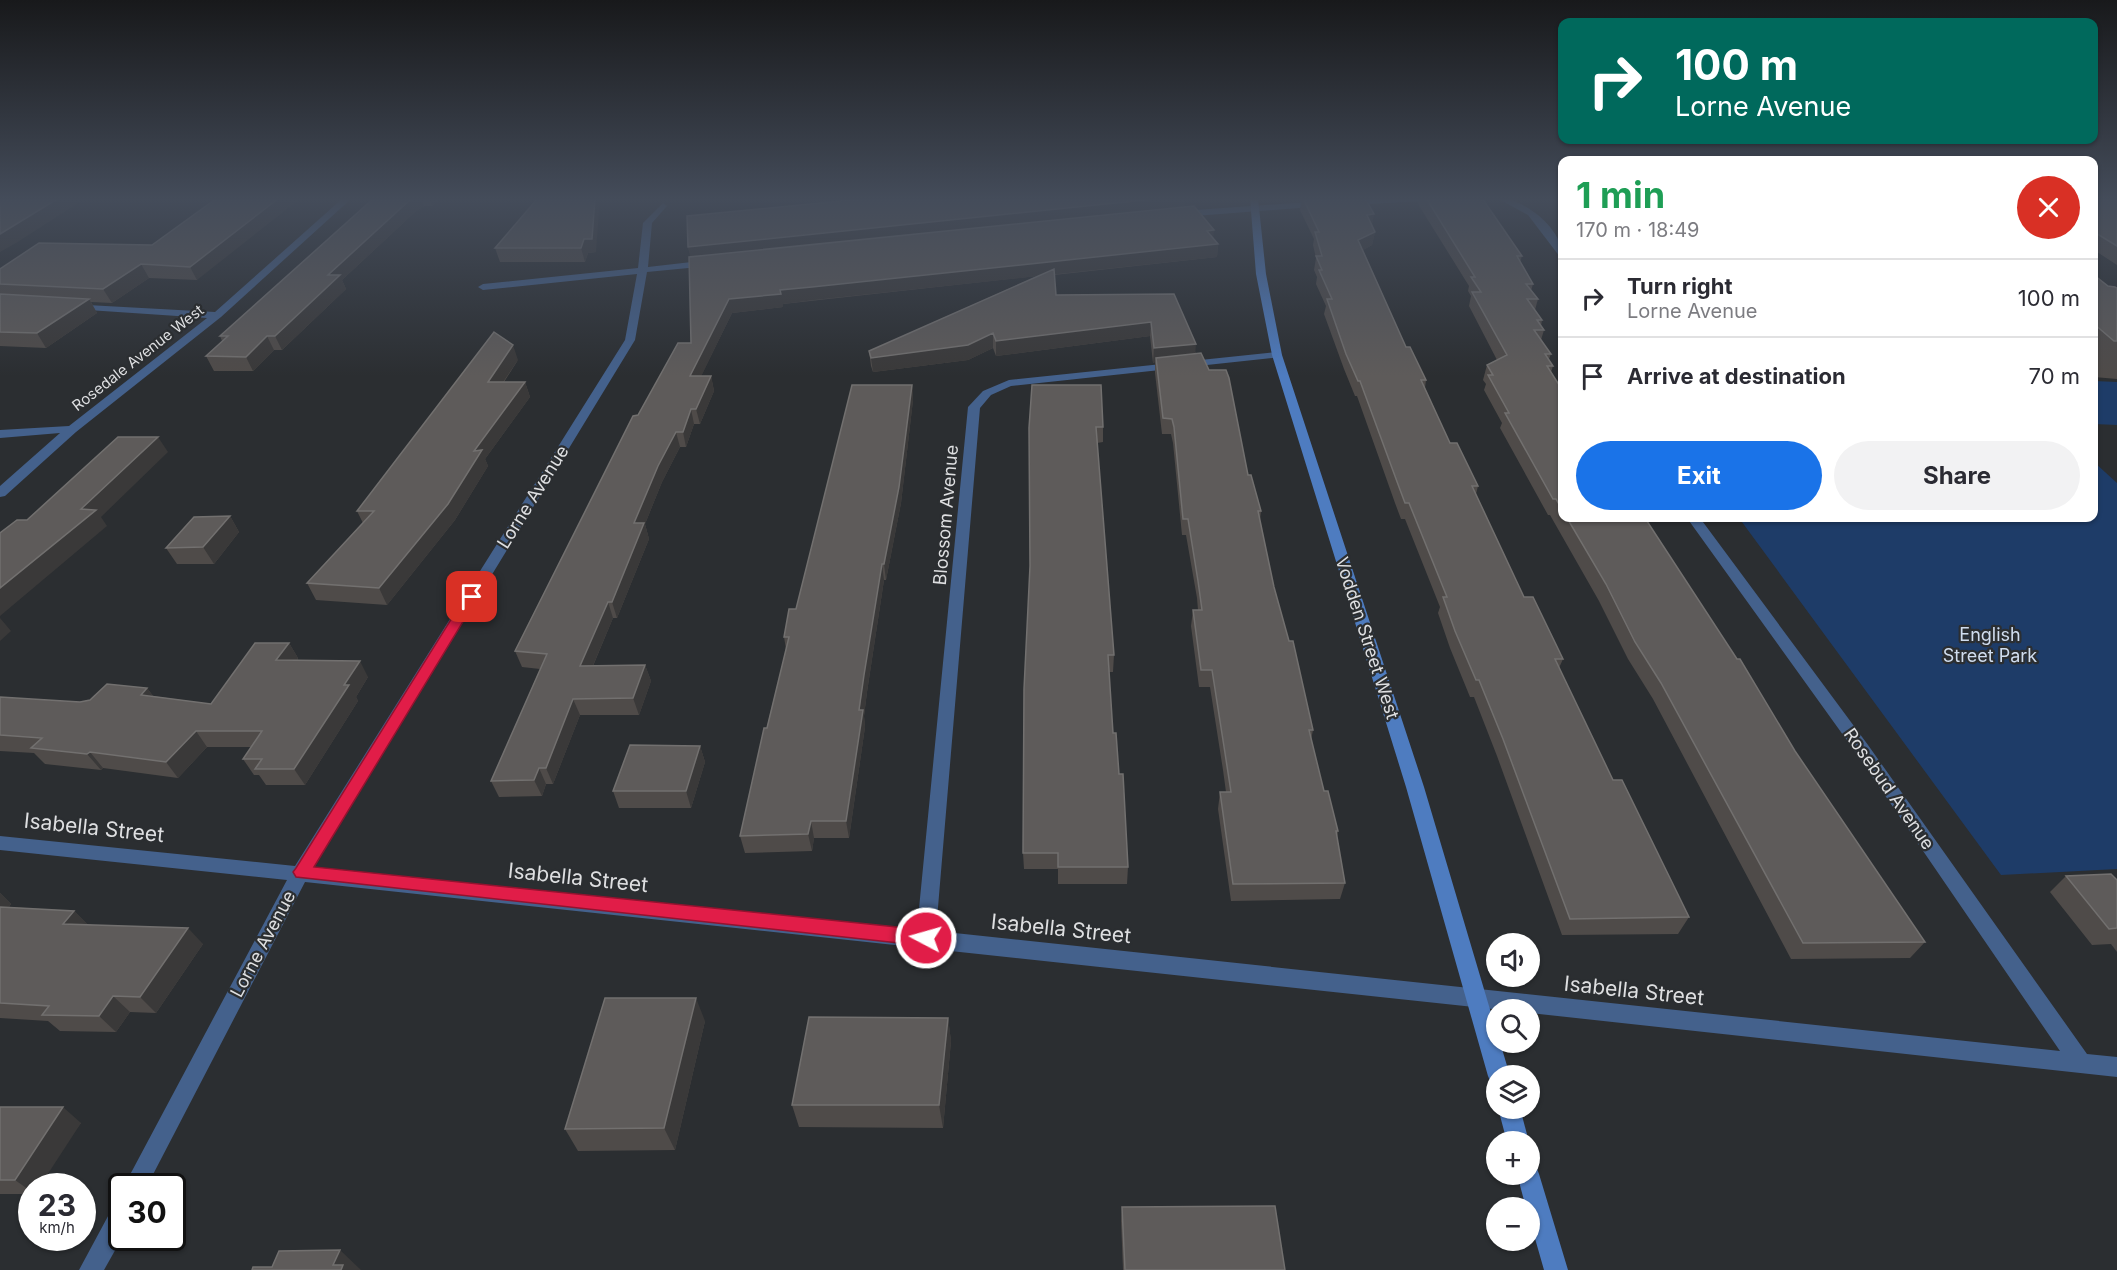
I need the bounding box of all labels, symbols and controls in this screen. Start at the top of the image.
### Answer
text: 100 m [1675,39,1798,90]
icon: right [1576,42,1654,120]
text: Lorne Avenue [1675,90,1851,123]
text: 1 min [1576,173,1665,217]
button: close [2017,176,2080,239]
text: 170 m · 18:49 [1576,218,1700,242]
text: Turn right [1627,273,1733,299]
icon: right [1576,282,1609,315]
text: 100 m [2018,285,2080,311]
text: Lorne Avenue [1627,299,1758,323]
street label: Rosedale Avenue West [68,300,207,415]
icon: arrive [1576,360,1609,393]
text: Arrive at destination [1627,363,1846,389]
text: 70 m [2029,363,2080,389]
street label: Lorne Avenue [493,441,573,552]
button: Exit [1576,441,1822,510]
button: Share [1834,441,2080,510]
street label: Blossom Avenue [929,444,962,586]
street label: Vodden Street West [1331,554,1404,722]
pin [446,571,497,622]
icon: arrive [455,580,488,613]
park label: English Street Park [1943,624,2037,666]
street label: Rosebud Avenue [1840,724,1939,853]
street label: Isabella Street [23,808,165,847]
street label: Isabella Street [507,858,649,897]
street label: Lorne Avenue [226,887,299,1001]
position arrow [894,906,958,970]
street label: Isabella Street [990,909,1132,948]
map controls [1486,933,1540,1251]
button: sound [1486,933,1540,987]
street label: Isabella Street [1563,971,1705,1010]
button: search [1486,999,1540,1053]
button: layers [1486,1065,1540,1119]
button: + [1486,1131,1540,1185]
speed limit sign: 30 [108,1173,186,1251]
text: 23 [38,1187,76,1223]
button: − [1486,1197,1540,1251]
text: km/h [39,1218,75,1237]

